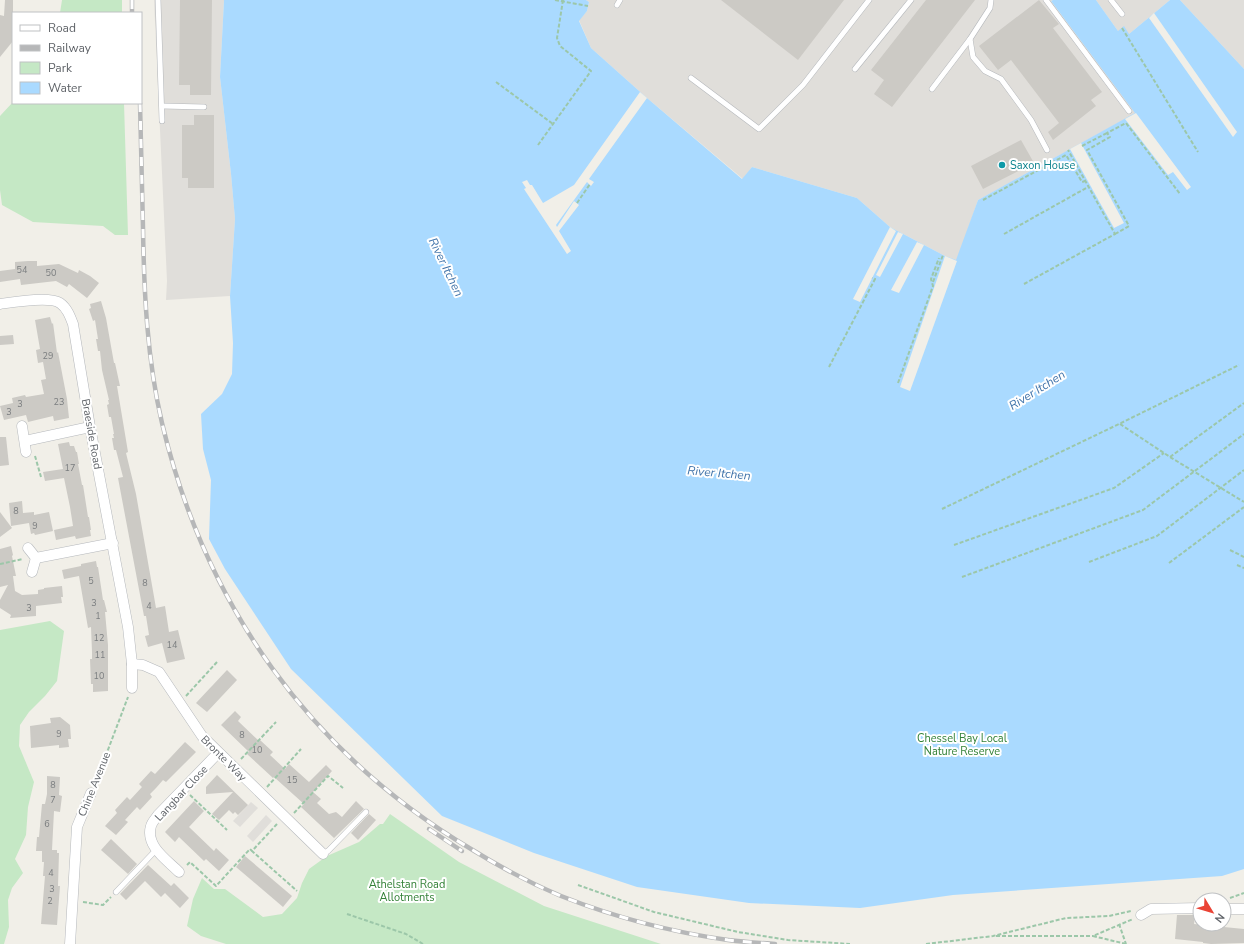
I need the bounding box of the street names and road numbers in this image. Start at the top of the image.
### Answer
street label: Braeside Road [78,398,105,471]
street label: Bronte Way [197,732,250,785]
street label: Chine Avenue [75,749,114,819]
street label: Langbar Close [152,762,211,825]

